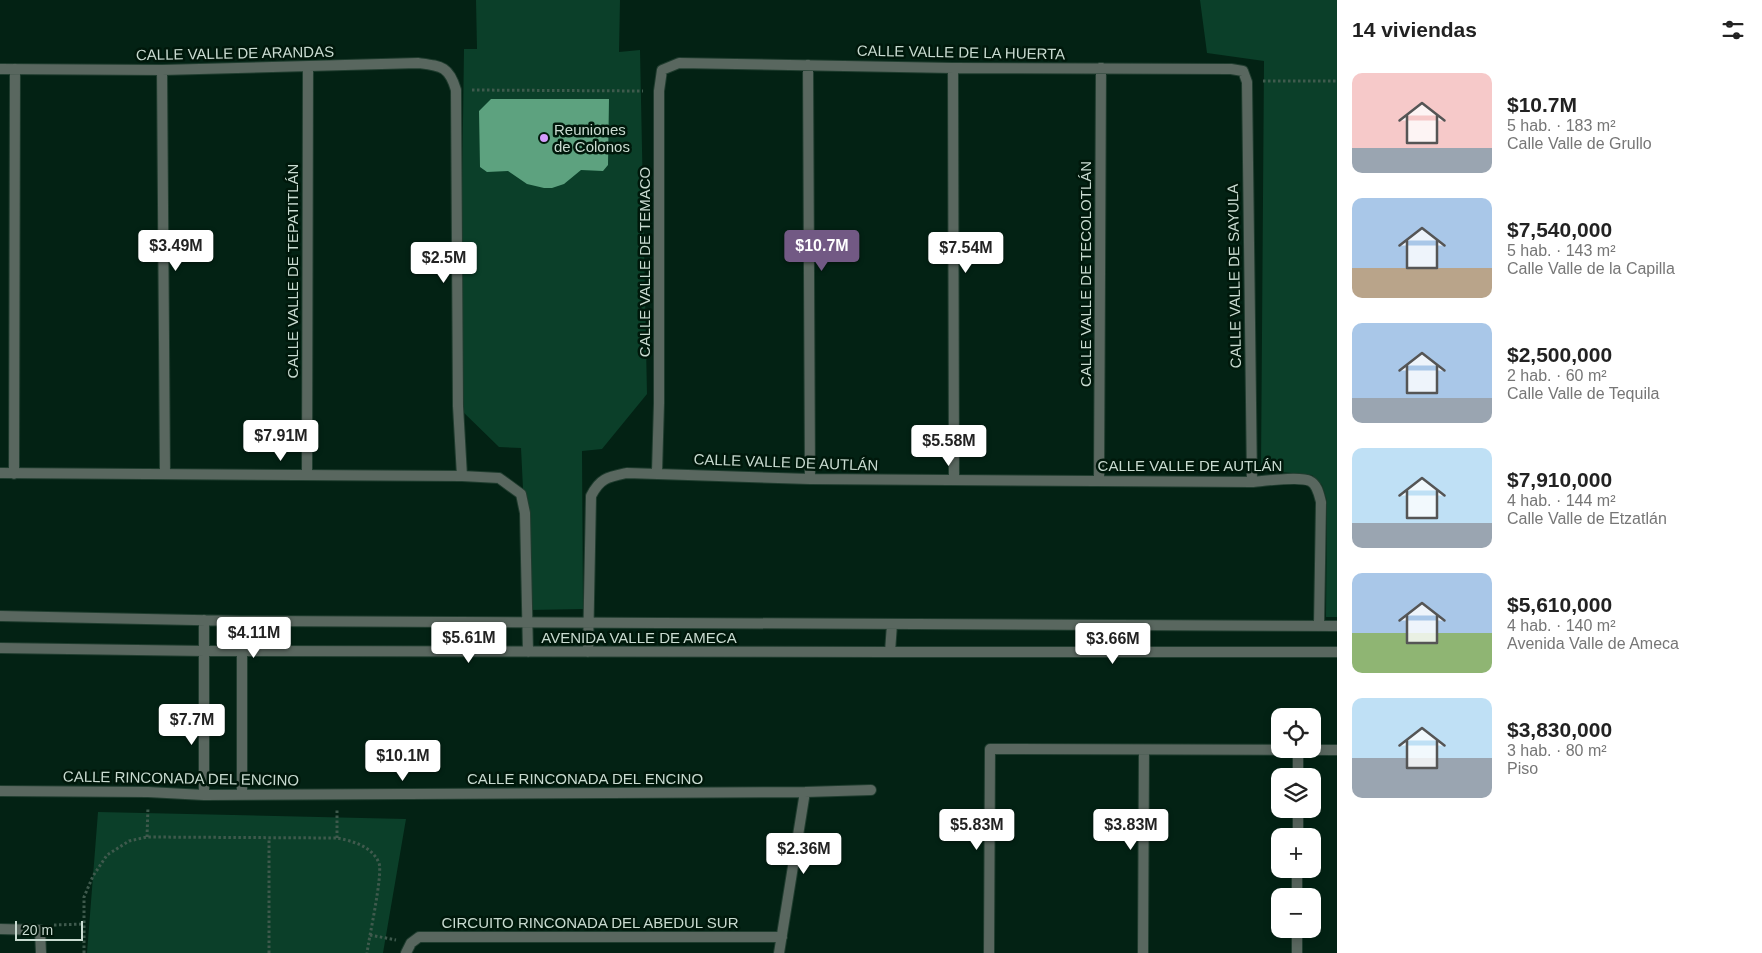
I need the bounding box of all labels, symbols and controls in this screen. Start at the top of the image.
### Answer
icon: filters [1719,16,1747,44]
text: 14 viviendas [1352,18,1477,41]
street label: CALLE VALLE DE LA HUERTA [857,42,1065,62]
street label: CALLE VALLE DE ARANDAS [136,43,334,63]
icon: home [1392,93,1452,153]
text: $10.7M [1507,93,1577,116]
text: 5 hab. · 183 m² [1507,117,1616,134]
place label: Reuniones de Colonos [554,121,630,155]
marker: Reuniones de Colonos [538,132,550,144]
text: Calle Valle de Grullo [1507,135,1652,152]
street label: CALLE VALLE DE TECOLOTLÁN [1077,161,1094,387]
street label: CALLE VALLE DE TEPATITLÁN [284,164,301,378]
street label: CALLE VALLE DE TEMACO [636,167,653,357]
street label: CALLE VALLE DE SAYULA [1224,184,1244,368]
icon: home [1392,218,1452,278]
text: $7,540,000 [1507,218,1612,241]
pin: $3.49M [135,230,217,272]
pin: $10.7M [781,230,863,272]
pin: $7.54M [925,232,1007,274]
text: $3.49M [149,237,203,254]
text: $10.7M [795,237,849,254]
text: $7.54M [939,239,993,256]
pin: $2.5M [409,242,479,284]
text: 5 hab. · 143 m² [1507,242,1616,259]
text: $2.5M [422,249,466,266]
text: Calle Valle de la Capilla [1507,260,1675,277]
icon: home [1392,343,1452,403]
text: $2,500,000 [1507,343,1612,366]
text: 2 hab. · 60 m² [1507,367,1607,384]
text: Calle Valle de Tequila [1507,385,1659,402]
pin: $7.91M [240,420,322,462]
pin: $5.58M [908,424,990,467]
text: $7.91M [254,427,308,444]
text: $5.58M [922,432,976,449]
street label: CALLE VALLE DE AUTLÁN [693,450,879,474]
street label: CALLE VALLE DE AUTLÁN [1098,457,1282,474]
icon: home [1392,468,1452,528]
text: $7,910,000 [1507,468,1612,491]
text: 4 hab. · 144 m² [1507,492,1616,509]
text: Calle Valle de Etzatlán [1507,510,1667,527]
icon: home [1392,593,1452,653]
text: $5,610,000 [1507,593,1612,616]
pin: $4.11M [213,616,295,659]
text: 4 hab. · 140 m² [1507,617,1616,634]
pin: $5.61M [428,622,510,664]
pin: $3.66M [1072,622,1154,665]
text: $4.11M [228,624,280,641]
text: $5.61M [442,629,496,646]
street label: AVENIDA VALLE DE AMECA [541,629,737,646]
text: $3.66M [1086,630,1140,647]
text: Avenida Valle de Ameca [1507,635,1679,652]
pin: $7.7M [157,704,227,746]
map controls [1271,708,1321,938]
button: locate [1271,708,1321,758]
text: $7.7M [170,711,214,728]
icon: home [1392,718,1452,778]
text: $3,830,000 [1507,718,1612,741]
pin: $10.1M [362,740,444,782]
text: 3 hab. · 80 m² [1507,742,1607,759]
text: $10.1M [376,747,430,764]
text: Piso [1507,760,1538,777]
street label: CALLE RINCONADA DEL ENCINO [63,767,299,789]
button: layers [1271,768,1321,818]
street label: CALLE RINCONADA DEL ENCINO [467,770,703,787]
pin: $5.83M [936,808,1018,851]
pin: $3.83M [1090,808,1172,851]
text: $5.83M [950,816,1004,833]
text: $3.83M [1104,816,1158,833]
button: + [1271,828,1321,878]
pin: $2.36M [763,832,845,875]
text: $2.36M [777,840,831,857]
button: − [1271,888,1321,938]
street label: CIRCUITO RINCONADA DEL ABEDUL SUR [441,914,739,931]
scale bar [15,918,82,941]
text: 20 m [22,922,53,938]

